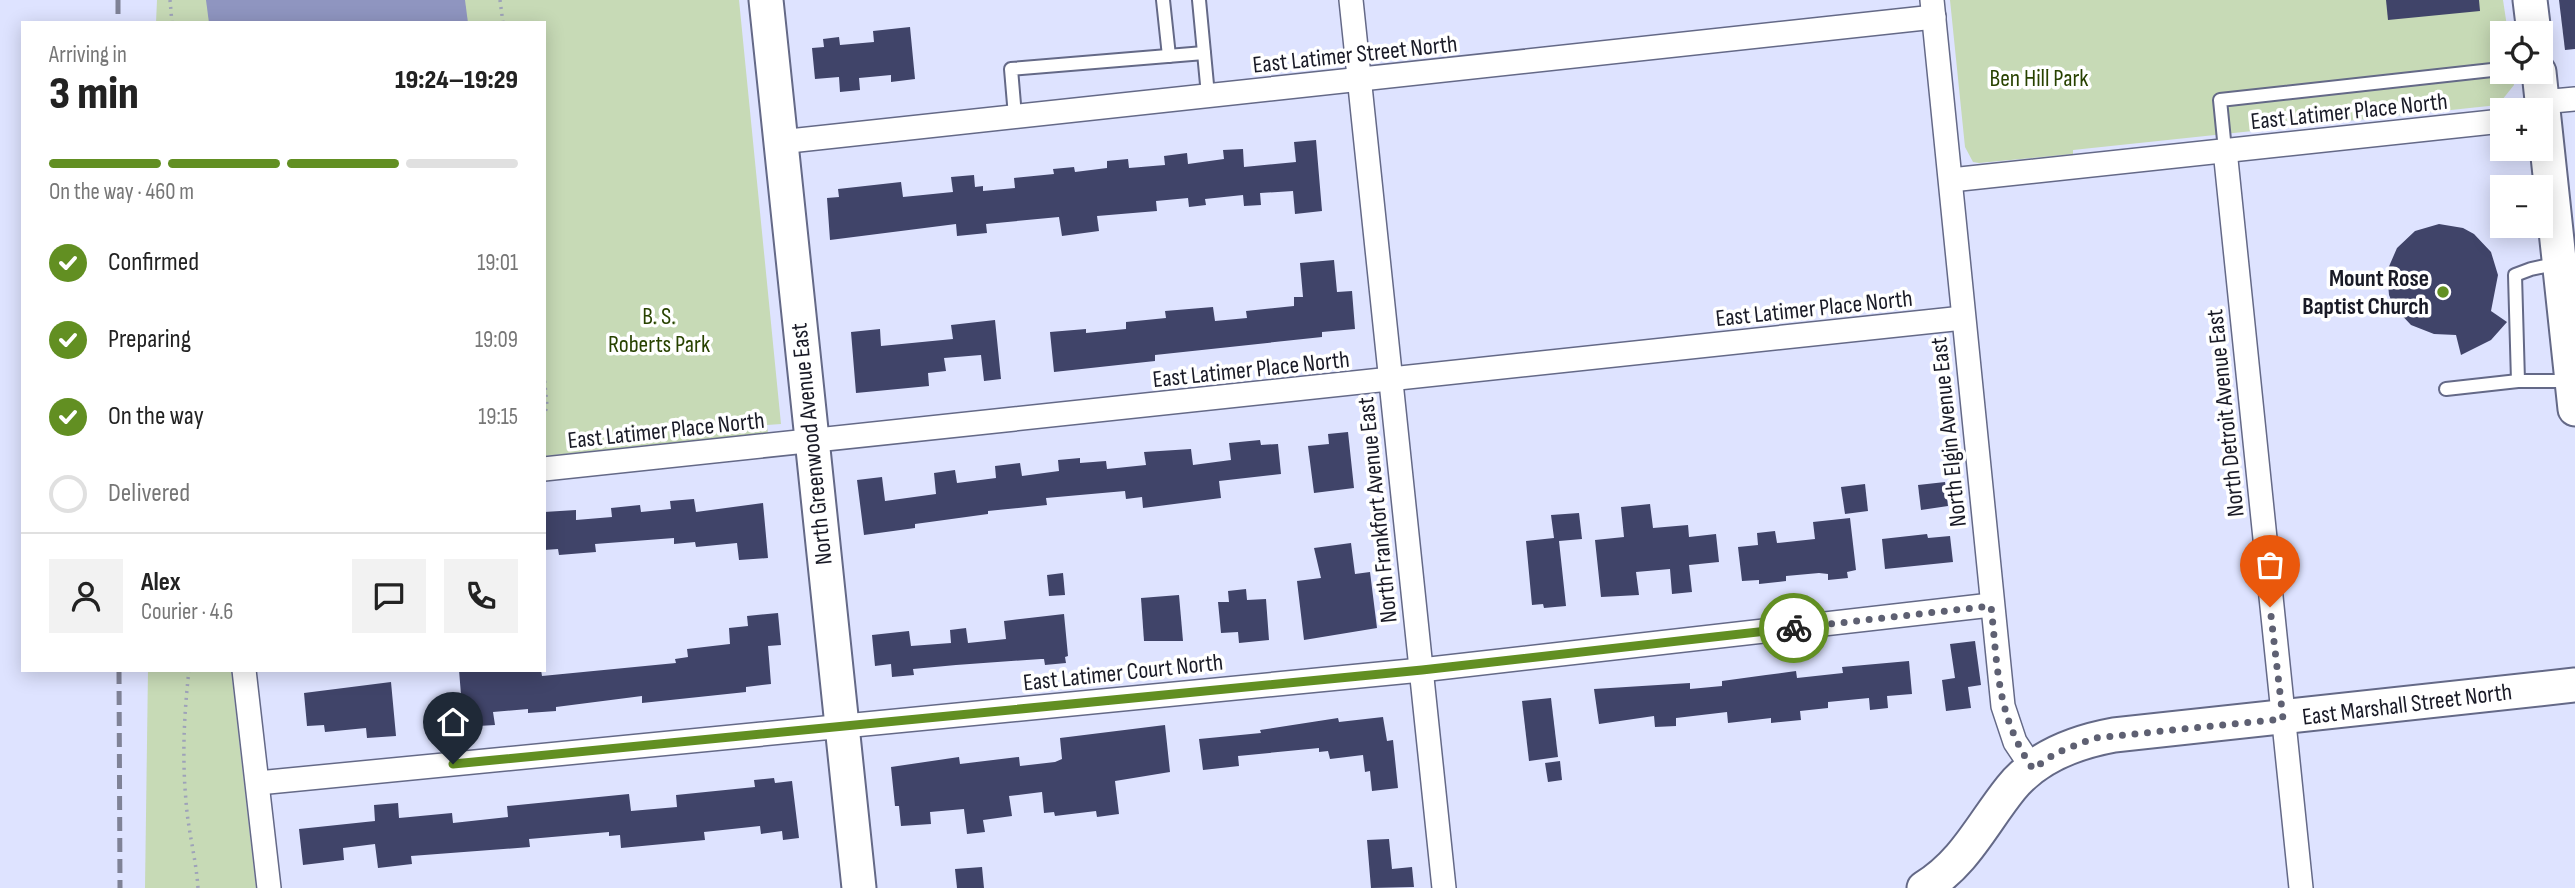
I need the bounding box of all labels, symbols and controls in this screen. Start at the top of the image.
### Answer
map controls [2490,21,2553,238]
button: locate [2490,21,2553,84]
street label: East Latimer Street North [1251,29,1459,80]
text: Arriving in [49,41,127,69]
park label: Ben Hill Park [1990,64,2088,93]
text: 19:24–19:29 [395,65,518,96]
text: 3 min [49,67,139,122]
street label: East Latimer Place North [2249,87,2449,136]
button: + [2490,98,2553,161]
button: − [2490,175,2553,238]
text: On the way · 460 m [49,178,194,206]
icon: check [49,244,87,282]
text: Confirmed [108,247,199,278]
text: 19:01 [477,249,518,277]
place label: Mount Rose Baptist Church [2302,264,2429,321]
street label: East Latimer Place North [1714,284,1914,333]
marker: Mount Rose Baptist Church [2435,284,2451,300]
park label: B. S. Roberts Park [608,302,710,359]
street label: North Detroit Avenue East [2200,308,2251,518]
icon: check [49,321,87,359]
street label: North Greenwood Avenue East [784,321,839,566]
text: Preparing [108,324,191,355]
text: 19:09 [475,326,518,354]
street label: North Elgin Avenue East [1924,336,1973,528]
street label: East Latimer Place North [1151,345,1351,394]
street label: North Frankfort Avenue East [1351,396,1404,624]
icon: check [49,398,87,436]
text: On the way [108,401,204,432]
text: 19:15 [478,403,518,431]
street label: East Latimer Place North [566,406,766,455]
text: Delivered [108,478,190,509]
pin [2240,535,2300,607]
icon: bag [2251,546,2289,584]
button: person [49,559,123,633]
button: chat [352,559,426,633]
button: phone [444,559,518,633]
text: Alex [141,567,181,598]
courier [1759,593,1829,663]
text: Courier · 4.6 [141,598,233,626]
icon: bike [1775,609,1813,647]
street label: East Latimer Court North [1022,648,1224,697]
street label: East Marshall Street North [2301,677,2513,732]
pin [423,692,483,764]
icon: home [434,703,472,741]

